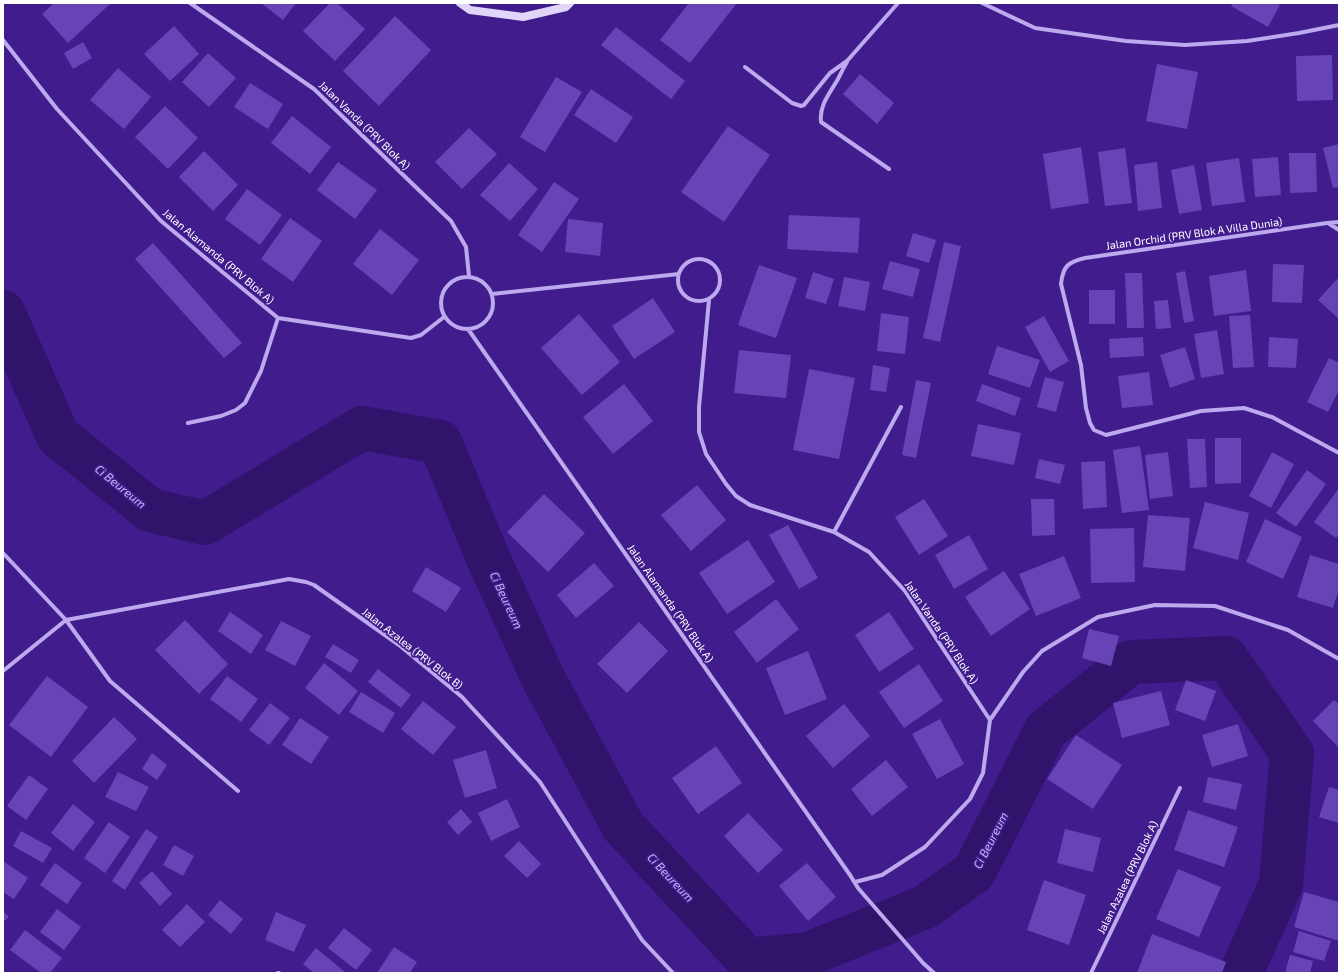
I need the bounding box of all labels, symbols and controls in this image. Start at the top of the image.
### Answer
street label: Jalan Vanda (PRV Blok A) [317,78,413,172]
street label: Jalan Alamanda (PRV Blok A) [161,206,277,306]
street label: Jalan Orchid (PRV Blok A Villa Dunia) [1105,214,1283,252]
water label: Ci Beureum [93,461,149,511]
street label: Jalan Alamanda (PRV Blok A) [625,541,717,665]
water label: Ci Beureum [488,569,526,631]
street label: Jalan Vanda (PRV Blok A) [903,578,981,686]
street label: Jalan Azalea (PRV Blok B) [360,605,466,691]
water label: Ci Beureum [970,809,1010,871]
street label: Jalan Azalea (PRV Blok A) [1094,818,1160,936]
water label: Ci Beureum [645,850,697,904]

